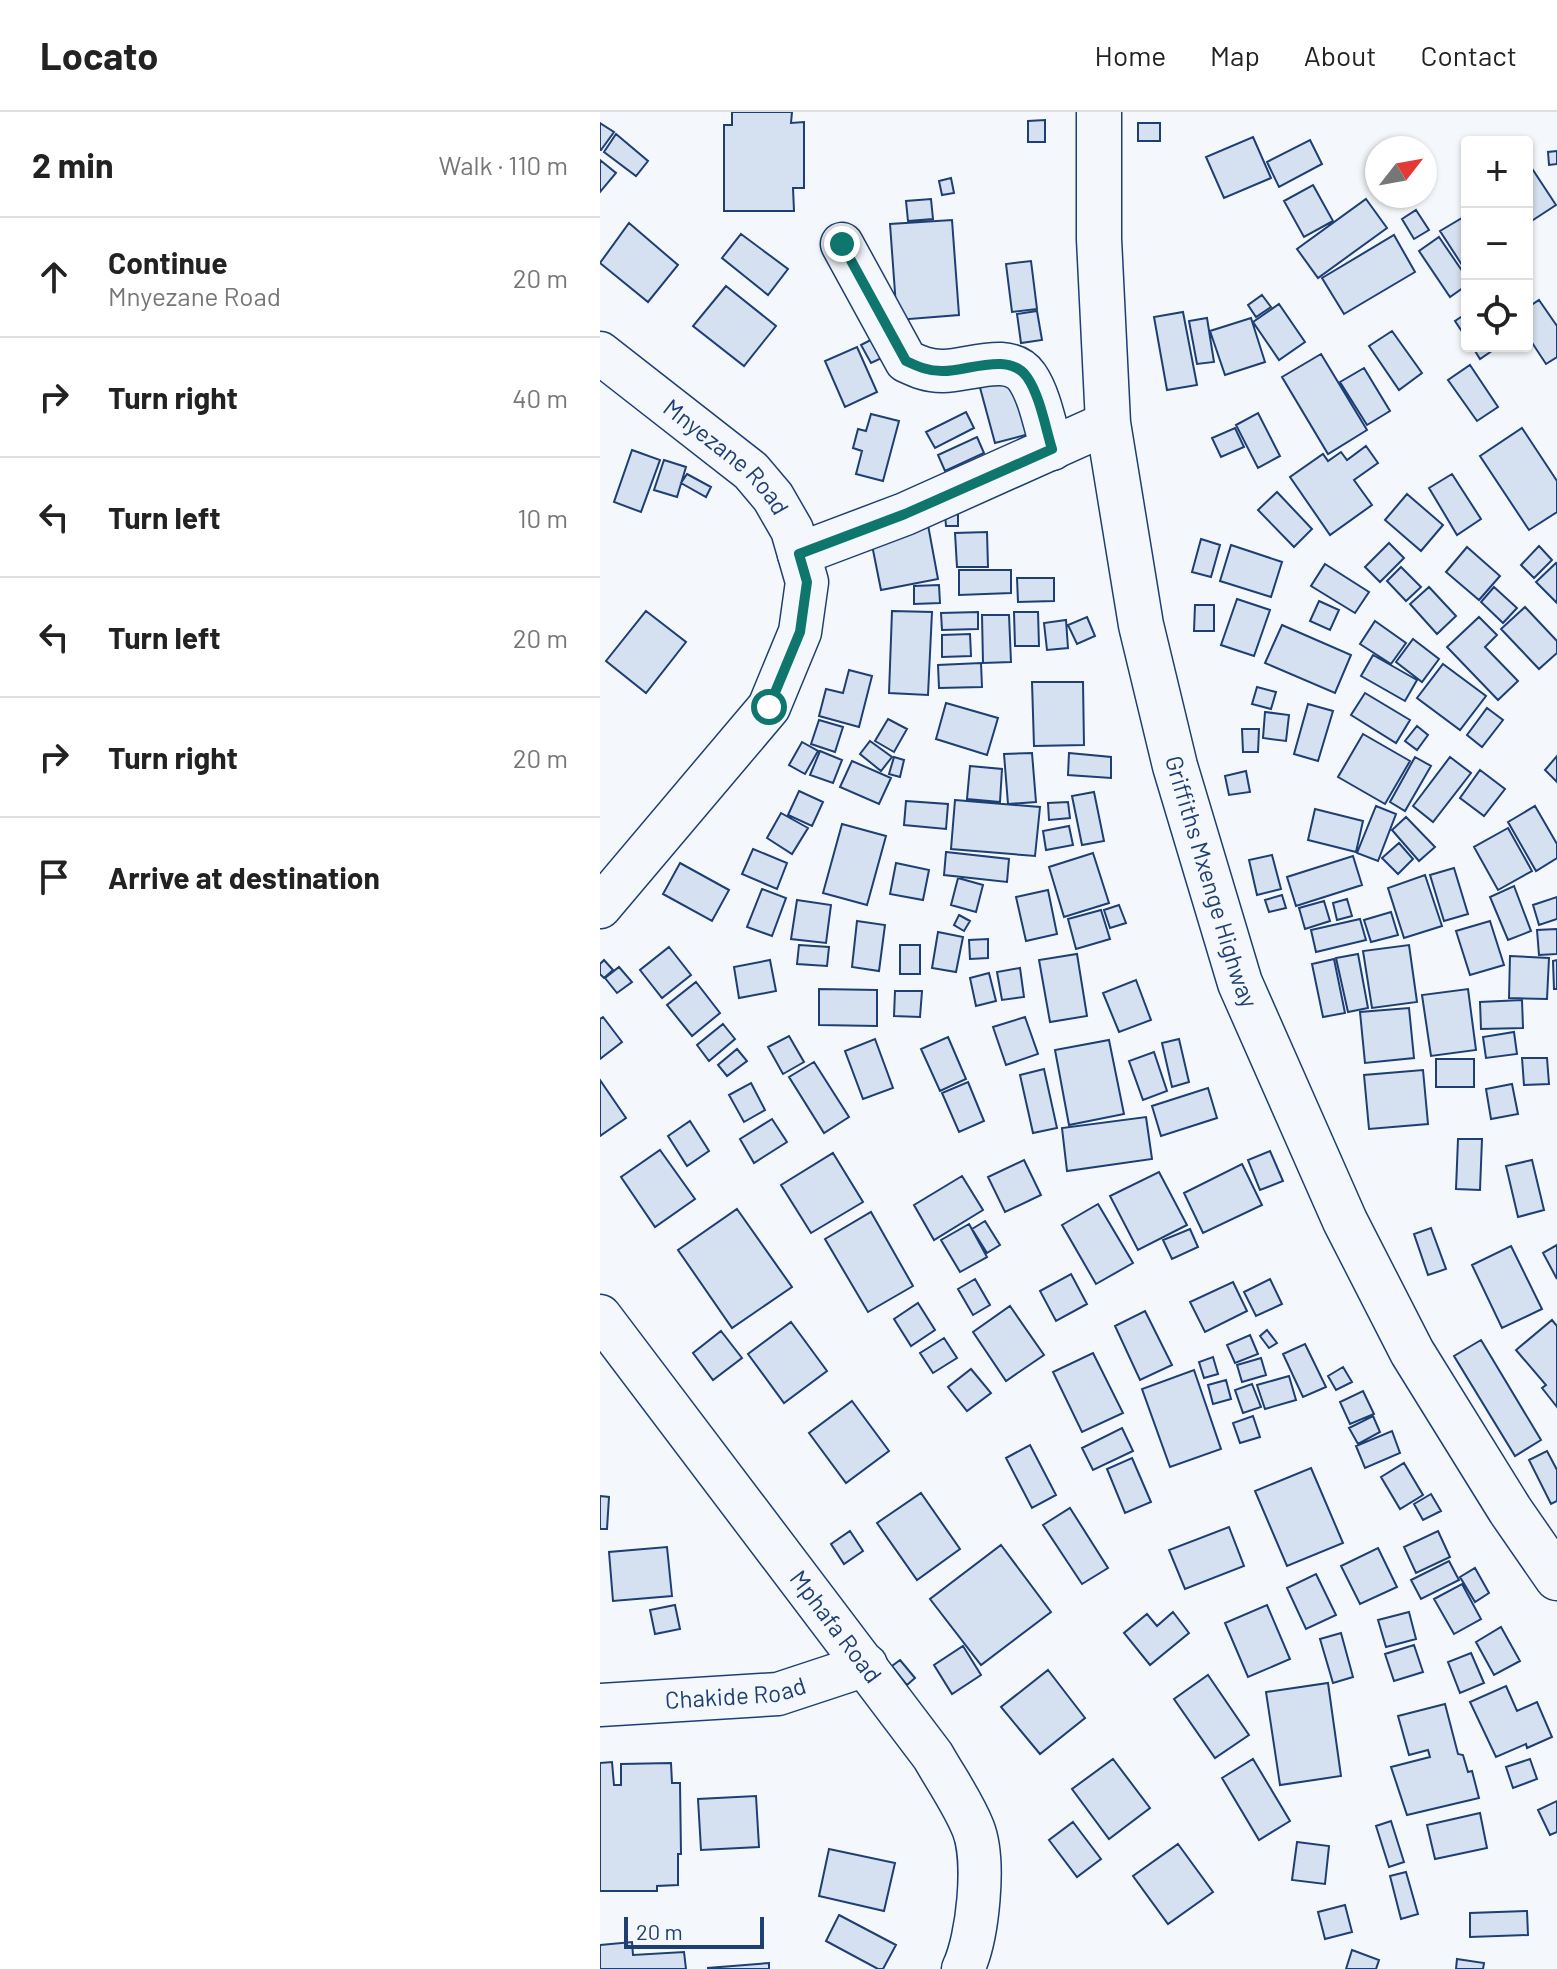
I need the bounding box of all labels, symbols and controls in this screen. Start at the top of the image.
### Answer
text: Locato [40,32,158,78]
text: Home [1095,38,1166,72]
text: Map [1210,38,1260,72]
text: About [1304,38,1376,72]
text: Contact [1420,38,1517,72]
north arrow [1365,136,1437,208]
map controls [1461,136,1533,352]
button: + [1461,136,1533,208]
text: 2 min [32,144,114,185]
text: Walk · 110 m [439,149,568,180]
button: − [1461,208,1533,280]
route end [824,226,860,262]
text: Continue [108,244,228,280]
icon: ahead [32,255,76,299]
text: 20 m [513,262,568,293]
text: Mnyezane Road [108,280,281,311]
button: locate [1461,280,1533,352]
icon: right [32,375,76,419]
text: Turn right [108,379,238,415]
text: 40 m [512,382,568,413]
street label: Mnyezane Road [658,392,796,519]
icon: left [32,495,76,539]
text: Turn left [108,499,221,535]
text: 10 m [518,502,568,533]
icon: left [32,615,76,659]
text: Turn left [108,619,221,655]
text: 20 m [513,622,568,653]
route start [751,689,787,725]
icon: right [32,735,76,779]
text: Turn right [108,739,238,775]
text: 20 m [513,742,568,773]
street label: Griffiths Mxenge Highway [1160,753,1265,1012]
icon: arrive [32,855,76,899]
text: Arrive at destination [108,859,380,895]
street label: Mphafa Road [785,1564,888,1688]
street label: Chakide Road [664,1670,809,1714]
scale bar [624,1913,764,1949]
text: 20 m [636,1918,683,1944]

